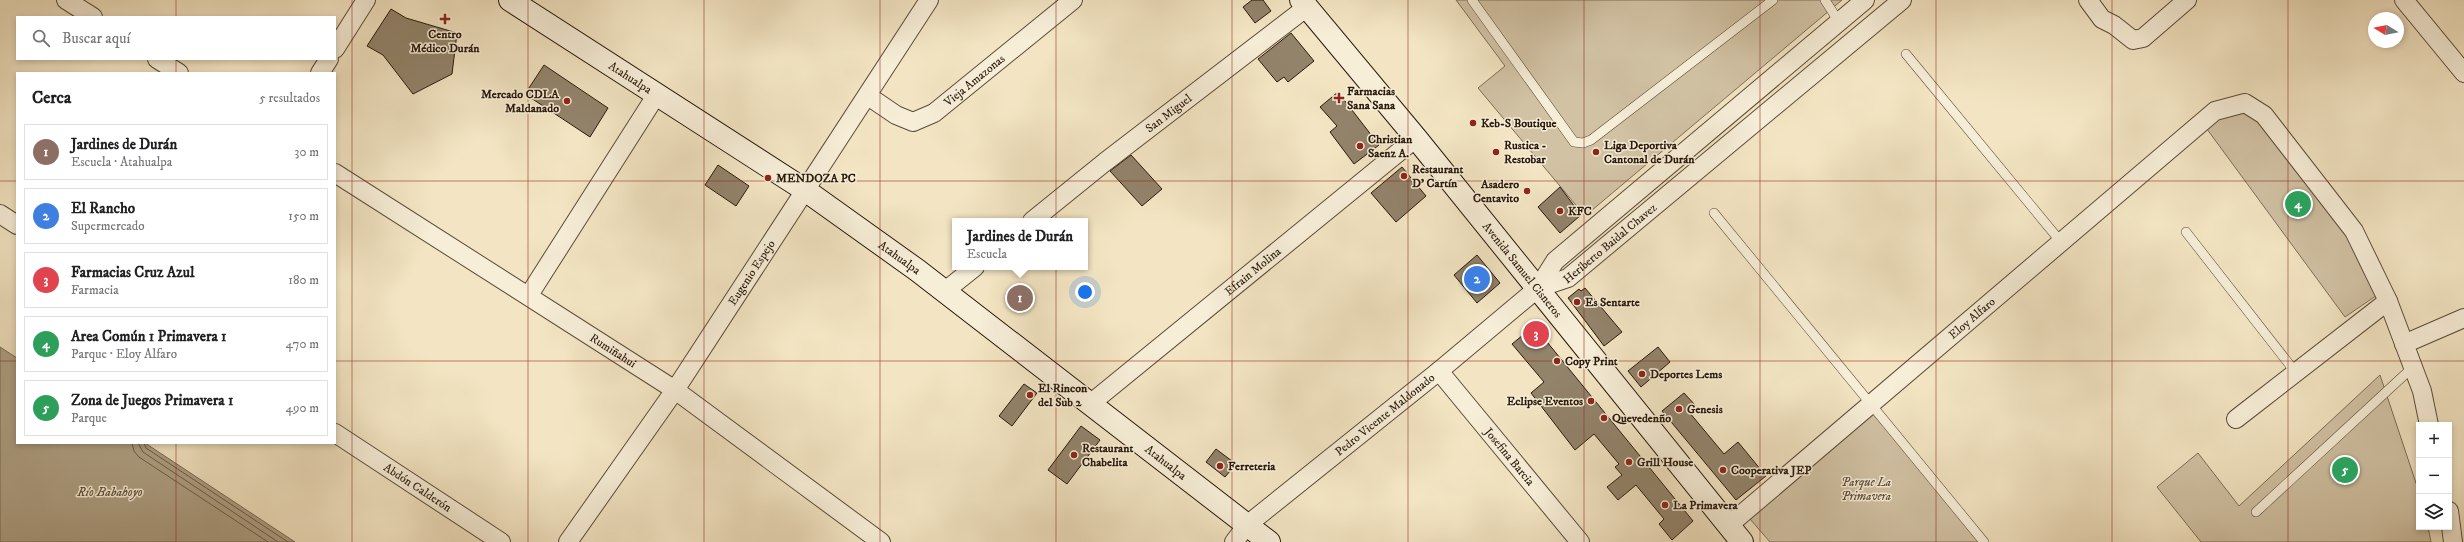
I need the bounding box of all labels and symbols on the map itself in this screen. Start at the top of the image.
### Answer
north arrow [2368,12,2404,48]
marker: Centro Médico Durán [439,13,451,25]
place label: Centro Médico Durán [411,27,480,56]
street label: Vieja Amazonas [940,51,1008,110]
street label: Atahualpa [606,58,655,97]
place label: Farmacias Sana Sana [1347,84,1396,113]
place label: Mercado CDLA Maldanado [481,87,559,116]
street label: San Miguel [1142,90,1195,136]
marker: Farmacias Sana Sana [1334,93,1344,103]
marker: Mercado CDLA Maldanado [562,96,572,106]
place label: Keb-S Boutique [1481,116,1557,131]
marker: Keb-S Boutique [1468,118,1478,128]
place label: Christian Saenz A. [1368,132,1413,161]
place label: Rustica - Restobar [1504,138,1547,167]
place label: Liga Deportiva Cantonal de Durán [1604,138,1695,167]
marker: Christian Saenz A. [1355,141,1365,151]
marker: Rustica - Restobar [1491,147,1501,157]
marker: Liga Deportiva Cantonal de Durán [1591,147,1601,157]
place label: Restaurant D' Cartín [1412,162,1463,191]
place label: MENDOZA PC [776,171,856,186]
marker: Restaurant D' Cartín [1399,171,1409,181]
marker: MENDOZA PC [763,173,773,183]
place label: Asadero Centavito [1473,177,1519,206]
marker: Asadero Centavito [1522,186,1532,196]
pin: 4 [2285,189,2311,219]
street label: Heriberto Baidal Chavez [1560,200,1660,287]
place label: KFC [1568,204,1592,219]
marker: KFC [1555,206,1565,216]
street label: Avenida Samuel Cisneros [1479,219,1565,321]
street label: Eugenio Espejo [725,237,778,308]
street label: Atahualpa [875,237,924,278]
street label: Efrain Molina [1221,243,1285,299]
pin: 2 [1464,264,1490,294]
your location [1075,282,1095,302]
pin: 1 [1007,283,1033,313]
street label: Eloy Alfaro [1945,294,1998,342]
place label: Es Sentarte [1585,295,1640,310]
marker: Es Sentarte [1572,297,1582,307]
pin: 3 [1523,319,1549,349]
street label: Rumiñahui [587,330,639,371]
place label: Copy Print [1565,354,1618,369]
marker: Copy Print [1552,356,1562,366]
place label: Deportes Lems [1650,367,1722,382]
marker: Deportes Lems [1637,369,1647,379]
street label: Pedro Vicente Maldonado [1332,370,1438,459]
place label: El Rincon del Sub 2 [1038,381,1088,410]
marker: El Rincon del Sub 2 [1025,390,1035,400]
place label: Eclipse Eventos [1507,394,1583,409]
marker: Eclipse Eventos [1586,396,1596,406]
place label: Genesis [1687,402,1723,417]
marker: Genesis [1674,404,1684,414]
place label: Quevedenño [1612,411,1671,426]
marker: Quevedenño [1599,413,1609,423]
street label: Josefina Barcia [1481,424,1538,489]
place label: Restaurant Chabelita [1082,441,1133,470]
street label: Atahualpa [1142,442,1190,484]
marker: Restaurant Chabelita [1069,450,1079,460]
place label: Grill House [1637,455,1693,470]
pin: 5 [2332,455,2358,485]
marker: Grill House [1624,457,1634,467]
place label: Ferreteria [1228,459,1276,474]
street label: Abdón Calderón [381,460,455,515]
marker: Ferreteria [1215,461,1225,471]
place label: Cooperativa JEP [1731,463,1811,478]
marker: Cooperativa JEP [1718,465,1728,475]
park label: Parque La Primavera [1841,475,1891,504]
water label: Río Babahoyo [76,484,143,500]
place label: La Primavera [1673,498,1739,513]
marker: La Primavera [1660,500,1670,510]

